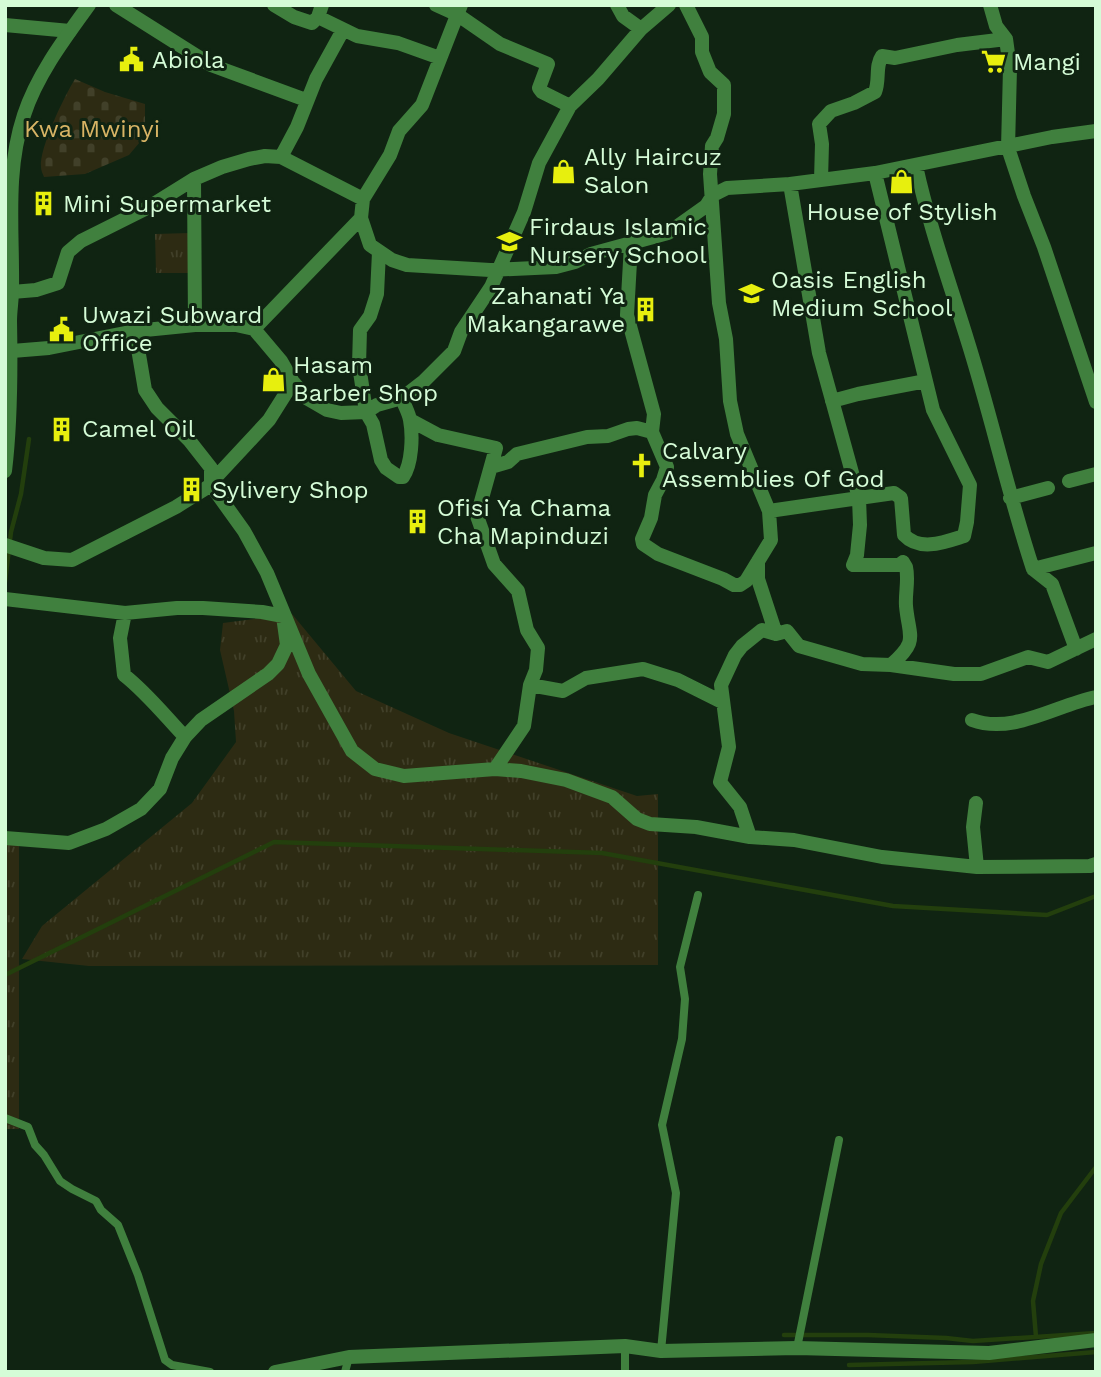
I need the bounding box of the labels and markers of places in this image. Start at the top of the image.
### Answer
public building icon: Abiola [118,46,146,74]
place label: Abiola [152,46,225,74]
supermarket icon: Mangi [979,48,1007,76]
place label: Mangi [1013,48,1081,76]
place label: Ally Haircuz Salon [584,143,722,199]
shop icon: Ally Haircuz Salon [550,157,578,185]
shop icon: House of Stylish [888,167,916,195]
building icon: Mini Supermarket [29,190,57,218]
place label: Mini Supermarket [63,190,271,218]
place label: House of Stylish [806,198,998,226]
place label: Firdaus Islamic Nursery School [529,213,707,269]
school or university icon: Firdaus Islamic Nursery School [495,227,523,255]
place label: Oasis English Medium School [771,266,953,322]
school or university icon: Oasis English Medium School [737,280,765,308]
place label: Zahanati Ya Makangarawe [467,282,625,338]
building icon: Zahanati Ya Makangarawe [631,296,659,324]
place label: Uwazi Subward Office [82,301,262,357]
public building icon: Uwazi Subward Office [48,315,76,343]
place label: Hasam Barber Shop [293,351,438,407]
shop icon: Hasam Barber Shop [259,365,287,393]
building icon: Camel Oil [48,415,76,443]
place label: Camel Oil [82,415,196,443]
place label: Calvary Assemblies Of God [662,437,885,493]
church icon: Calvary Assemblies Of God [628,451,656,479]
building icon: Sylivery Shop [178,476,206,504]
place label: Sylivery Shop [212,476,369,504]
place label: Ofisi Ya Chama Cha Mapinduzi [437,494,611,550]
building icon: Ofisi Ya Chama Cha Mapinduzi [403,508,431,536]

